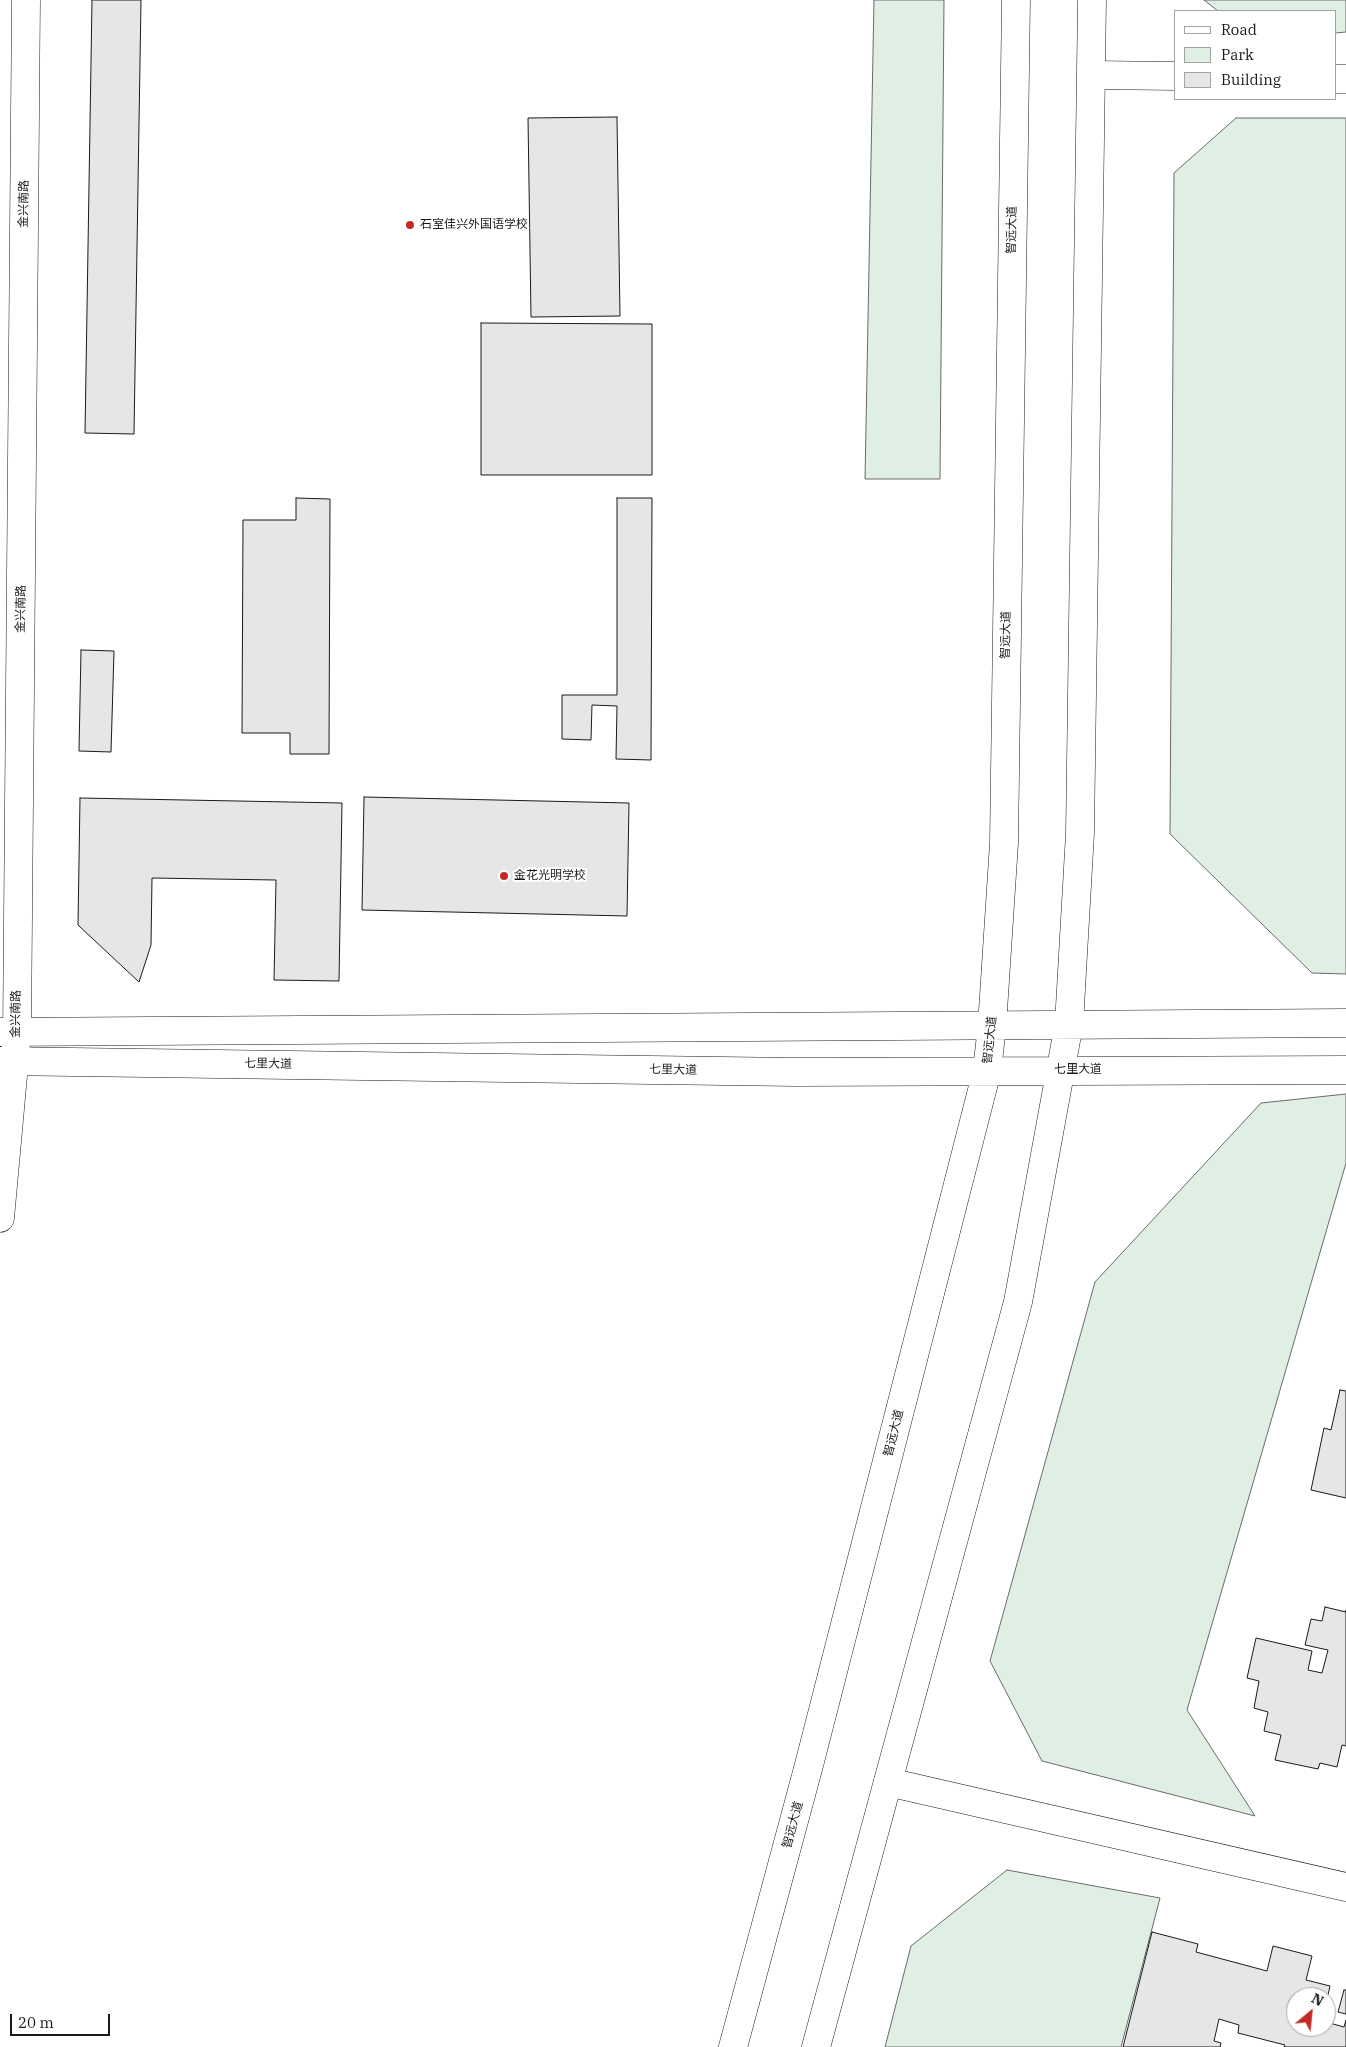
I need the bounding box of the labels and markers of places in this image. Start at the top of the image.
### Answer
place label: 石室佳兴外国语学校 [420,218,528,232]
marker: 石室佳兴外国语学校 [404,219,416,231]
place label: 金花光明学校 [514,869,586,883]
marker: 金花光明学校 [498,870,510,882]

